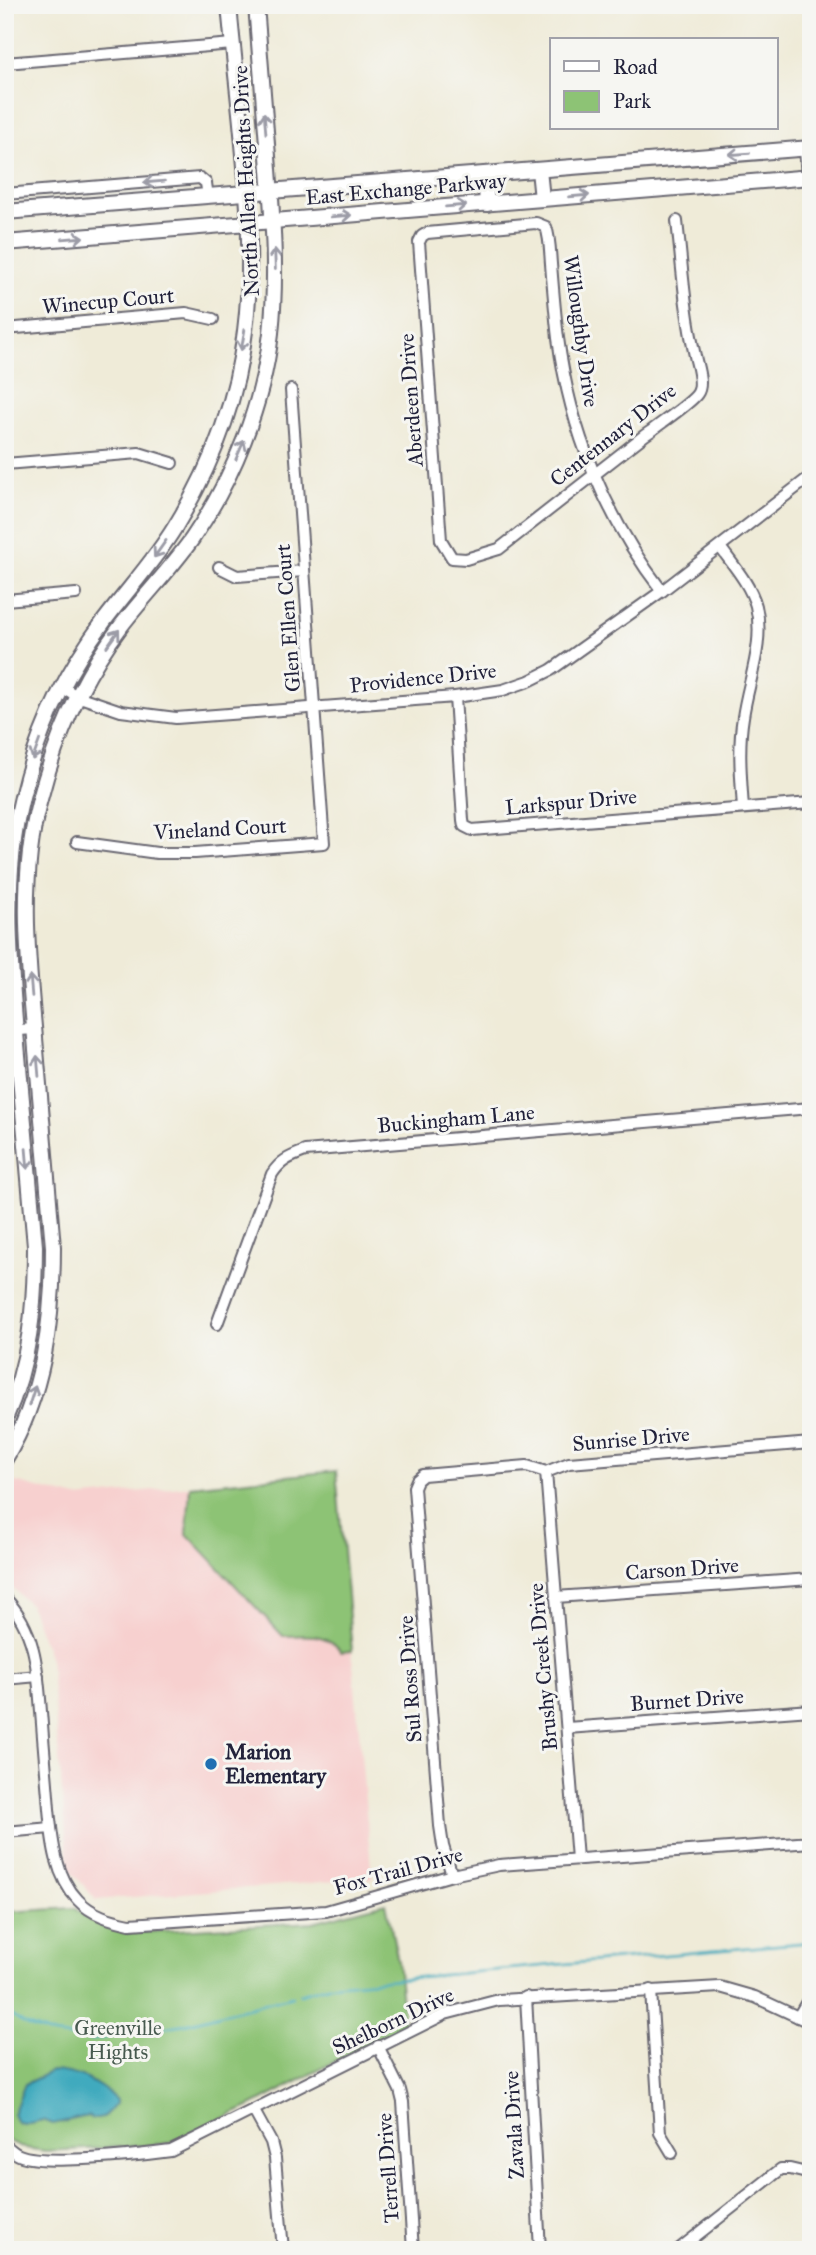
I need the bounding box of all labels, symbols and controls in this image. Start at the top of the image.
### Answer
legend [550,38,778,130]
text: Road [613,54,658,80]
street label: North Allen Heights Drive [227,64,265,297]
text: Park [613,88,651,114]
one-way arrow [258,112,271,135]
one-way arrow [728,148,750,161]
street label: East Exchange Parkway [304,167,509,211]
one-way arrow [143,176,165,189]
one-way arrow [567,189,590,202]
one-way arrow [444,199,467,212]
one-way arrow [329,209,352,222]
one-way arrow [61,231,84,244]
one-way arrow [268,248,281,271]
street label: Willoughby Drive [557,253,605,409]
street label: Winecup Court [41,282,176,320]
one-way arrow [236,328,249,351]
street label: Aberdeen Drive [393,332,429,468]
street label: Centennary Drive [545,378,681,492]
one-way arrow [234,440,247,461]
one-way arrow [153,539,167,558]
street label: Glen Ellen Court [270,543,306,693]
one-way arrow [105,628,120,647]
street label: Providence Drive [348,657,498,699]
one-way arrow [29,738,41,760]
street label: Larkspur Drive [504,783,638,821]
street label: Vineland Court [152,813,288,846]
one-way arrow [24,975,37,998]
one-way arrow [31,1055,44,1077]
street label: Buckingham Lane [376,1099,536,1139]
one-way arrow [21,1147,34,1170]
one-way arrow [27,1386,40,1408]
street label: Sunrise Drive [571,1421,691,1457]
street label: Carson Drive [624,1552,740,1586]
street label: Brushy Creek Drive [523,1582,563,1752]
street label: Sul Ross Drive [393,1614,427,1743]
street label: Burnet Drive [629,1683,745,1717]
place label: Marion Elementary [225,1739,327,1789]
marker: Marion Elementary [203,1756,219,1772]
street label: Fox Trail Drive [330,1841,466,1901]
street label: Shelborn Drive [328,1981,458,2061]
park label: Greenville Hights [74,2015,162,2065]
street label: Zavala Drive [498,2070,530,2180]
street label: Terrell Drive [371,2112,405,2224]

